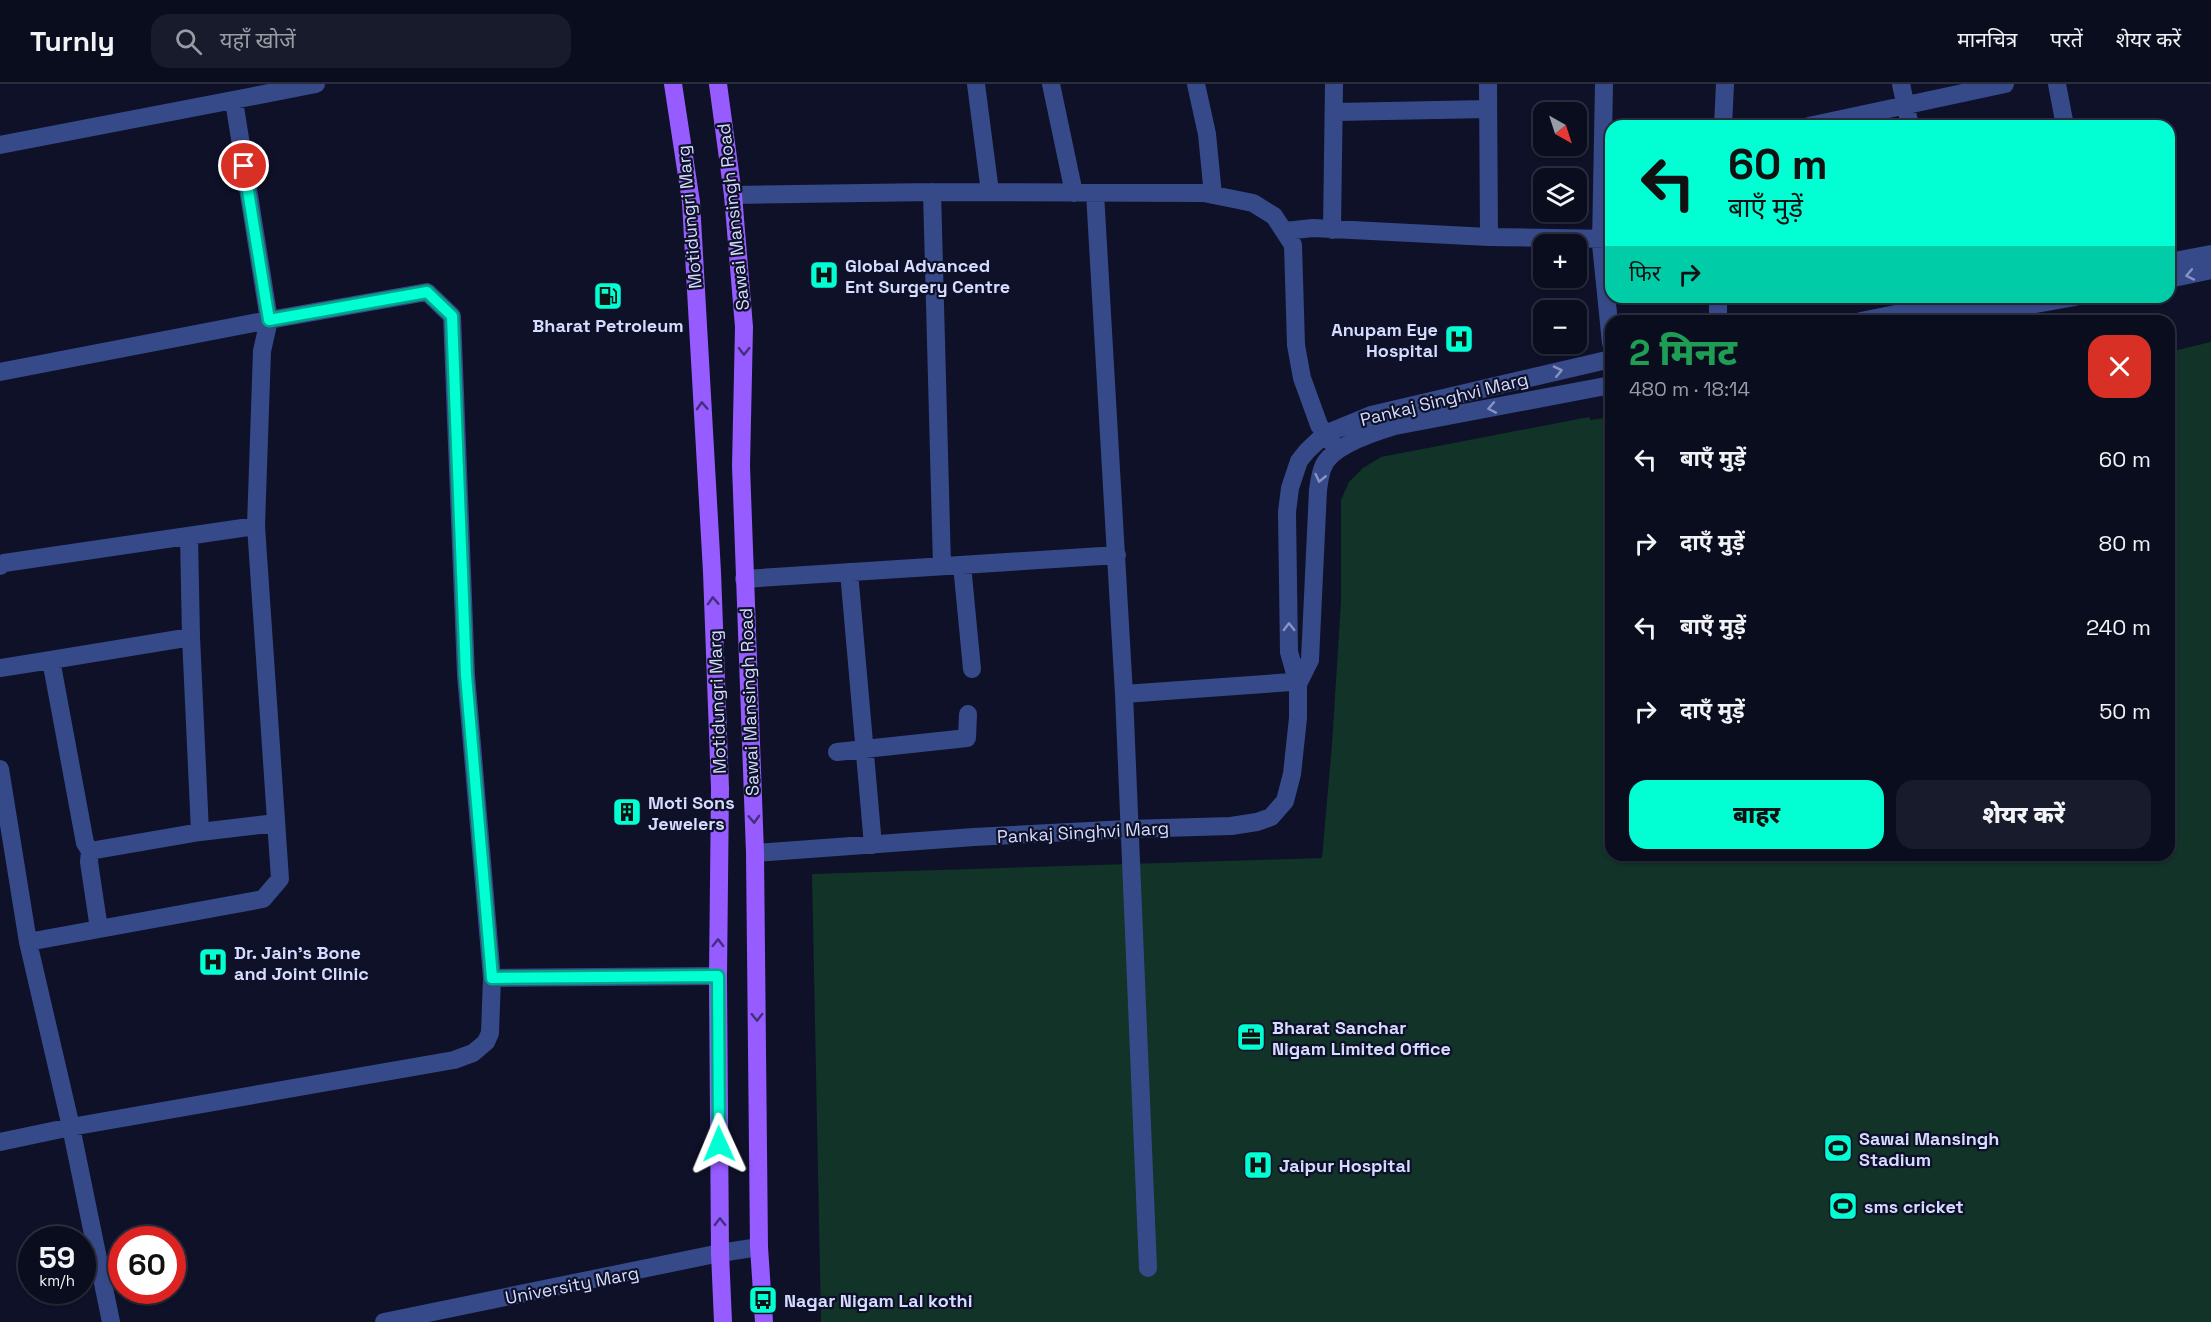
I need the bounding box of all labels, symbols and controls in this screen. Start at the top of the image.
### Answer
search box [151,14,571,68]
text: Turnly [30,23,115,59]
icon: search [172,25,205,58]
text: यहाँ खोजें [220,26,296,54]
text: मानचित्र [1957,26,2017,53]
text: परतें [2050,26,2083,53]
text: शेयर करें [2116,26,2181,53]
north arrow [1533,102,1587,156]
map controls [1533,102,1587,354]
street label: Sawai Mansingh Road [712,122,754,312]
text: 60 m [1728,138,1828,191]
pin [218,140,269,191]
street label: Motidungri Marg [671,144,707,290]
icon: left [1629,144,1707,222]
icon: arrive [227,149,260,182]
button: layers [1533,168,1587,222]
text: बाएँ मुड़ें [1728,190,1803,225]
button: + [1533,234,1587,288]
place label: Global Advanced Ent Surgery Centre [845,254,1010,298]
icon: right [1673,258,1706,291]
hospital icon: Global Advanced Ent Surgery Centre [808,259,840,291]
text: फिर [1629,259,1661,287]
one-way arrow [2185,268,2195,281]
fuel station icon: Bharat Petroleum [592,280,624,312]
button: − [1533,300,1587,354]
place label: Bharat Petroleum [532,314,684,337]
place label: Anupam Eye Hospital [1331,318,1438,362]
hospital icon: Anupam Eye Hospital [1443,323,1475,355]
text: 2 मिनट [1629,330,1737,376]
button: close [2088,335,2151,398]
one-way arrow [737,347,750,356]
one-way arrow [1553,366,1563,379]
street label: Pankaj Singhvi Marg [1358,367,1530,431]
text: 480 m · 18:14 [1629,376,1750,402]
one-way arrow [696,401,709,410]
one-way arrow [1487,401,1497,414]
icon: left [1629,443,1662,476]
text: बाएँ मुड़ें [1680,444,1746,472]
text: 60 m [2099,445,2151,473]
one-way arrow [1315,473,1328,483]
icon: right [1629,527,1662,560]
text: दाएँ मुड़ें [1680,528,1745,556]
text: 80 m [2099,529,2151,557]
one-way arrow [706,596,719,605]
street label: Sawai Mansingh Road [734,608,764,796]
icon: left [1629,611,1662,644]
text: बाएँ मुड़ें [1680,612,1746,640]
text: 240 m [2086,613,2151,641]
one-way arrow [1283,622,1295,631]
street label: Motidungri Marg [703,630,731,774]
icon: right [1629,695,1662,728]
text: दाएँ मुड़ें [1680,696,1745,724]
text: 50 m [2099,697,2151,725]
button: बाहर [1629,780,1884,849]
button: शेयर करें [1896,780,2151,849]
place label: Moti Sons Jewelers [648,791,735,835]
building icon: Moti Sons Jewelers [611,796,643,828]
one-way arrow [748,814,760,823]
street label: Pankaj Singhvi Marg [996,816,1170,848]
one-way arrow [712,938,724,947]
place label: Dr. Jain's Bone and Joint Clinic [234,941,369,985]
hospital icon: Dr. Jain's Bone and Joint Clinic [197,946,229,978]
one-way arrow [751,1012,763,1021]
place label: Bharat Sanchar Nigam Limited Office [1272,1016,1451,1060]
office icon: Bharat Sanchar Nigam Limited Office [1235,1021,1267,1053]
position arrow [687,1112,751,1176]
place label: Sawai Mansingh Stadium [1859,1127,1999,1171]
sports icon: Sawai Mansingh Stadium [1822,1132,1854,1164]
hospital icon: Jaipur Hospital [1242,1149,1274,1181]
place label: Jaipur Hospital [1279,1154,1411,1177]
sports icon: sms cricket [1827,1190,1859,1222]
place label: sms cricket [1864,1195,1964,1218]
one-way arrow [714,1217,726,1226]
speed limit sign: 60 [108,1226,186,1304]
text: 59 [39,1238,75,1277]
street label: University Marg [503,1261,641,1309]
text: km/h [39,1271,75,1290]
bus stop icon: Nagar Nigam Lal kothi [747,1284,779,1316]
place label: Nagar Nigam Lal kothi [784,1289,973,1312]

